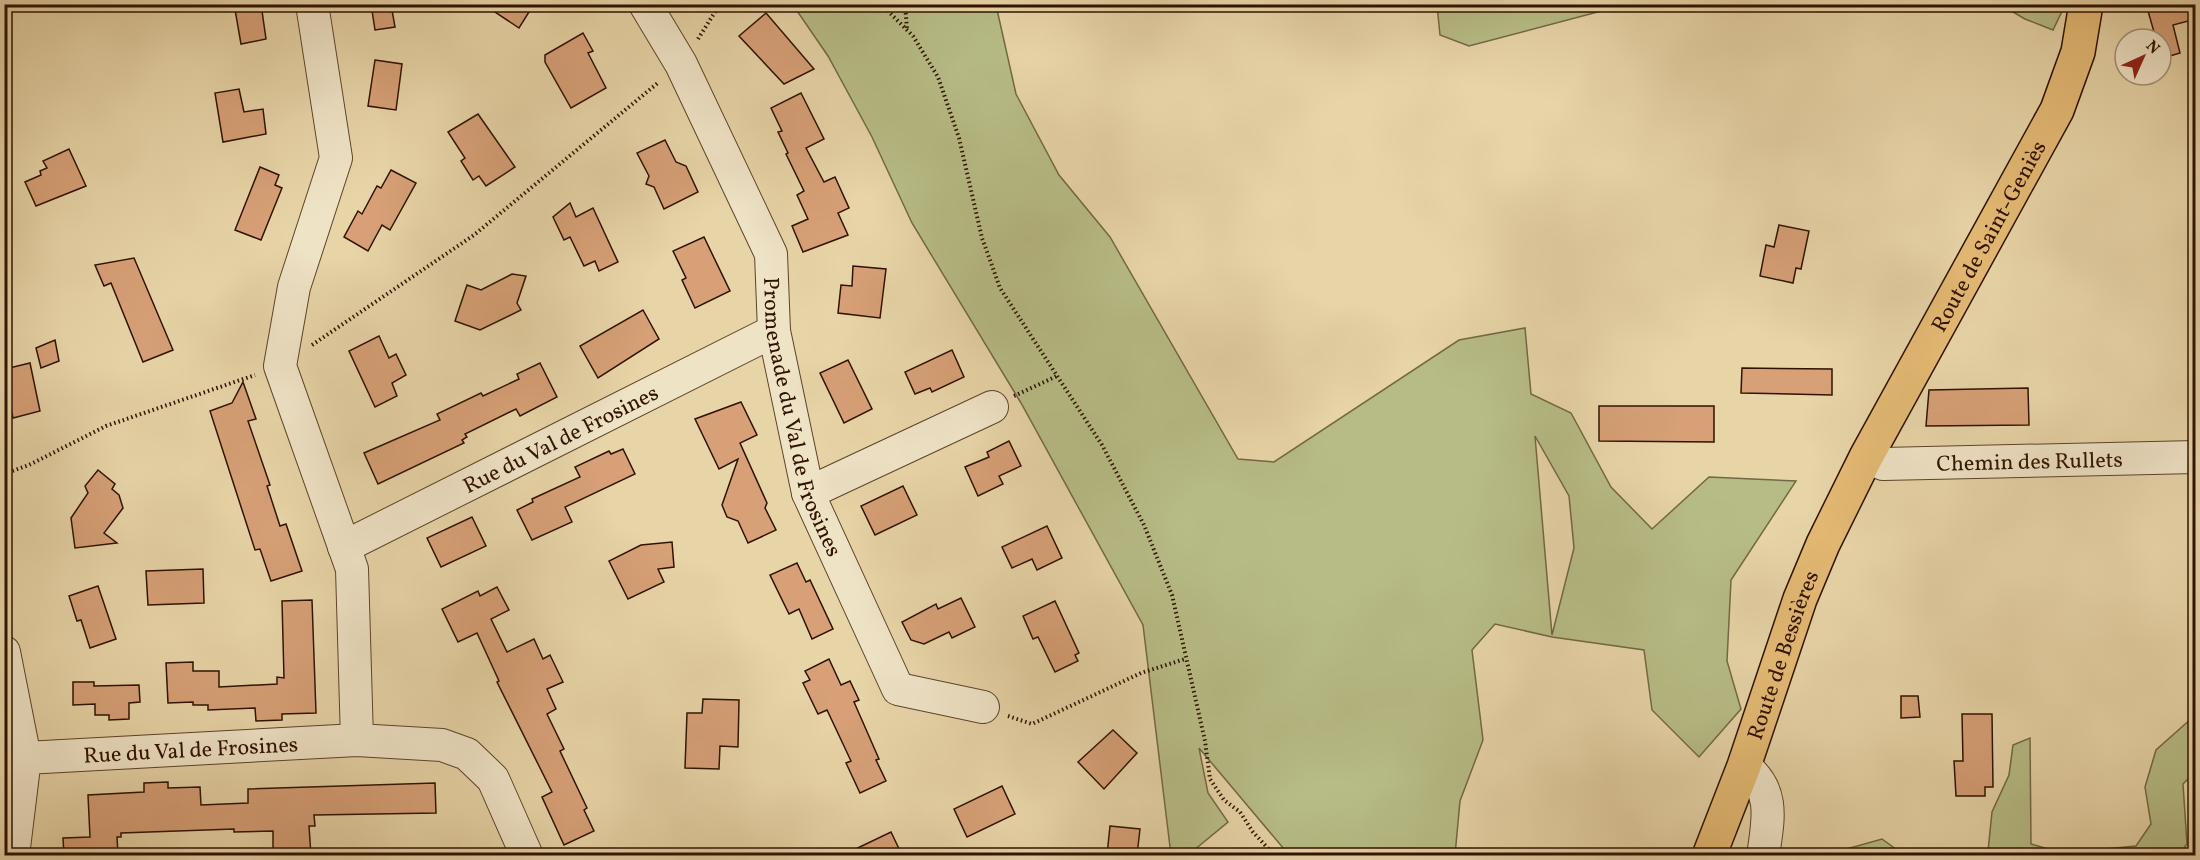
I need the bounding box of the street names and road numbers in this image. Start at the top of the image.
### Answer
street label: Route de Saint-Geniès [1925,136,2055,338]
street label: Promenade du Val de Frosines [754,276,848,562]
street label: Rue du Val de Frosines [458,379,664,503]
street label: Chemin des Rullets [1936,446,2123,481]
street label: Route de Bessières [1741,566,1828,745]
street label: Rue du Val de Frosines [83,730,299,773]

